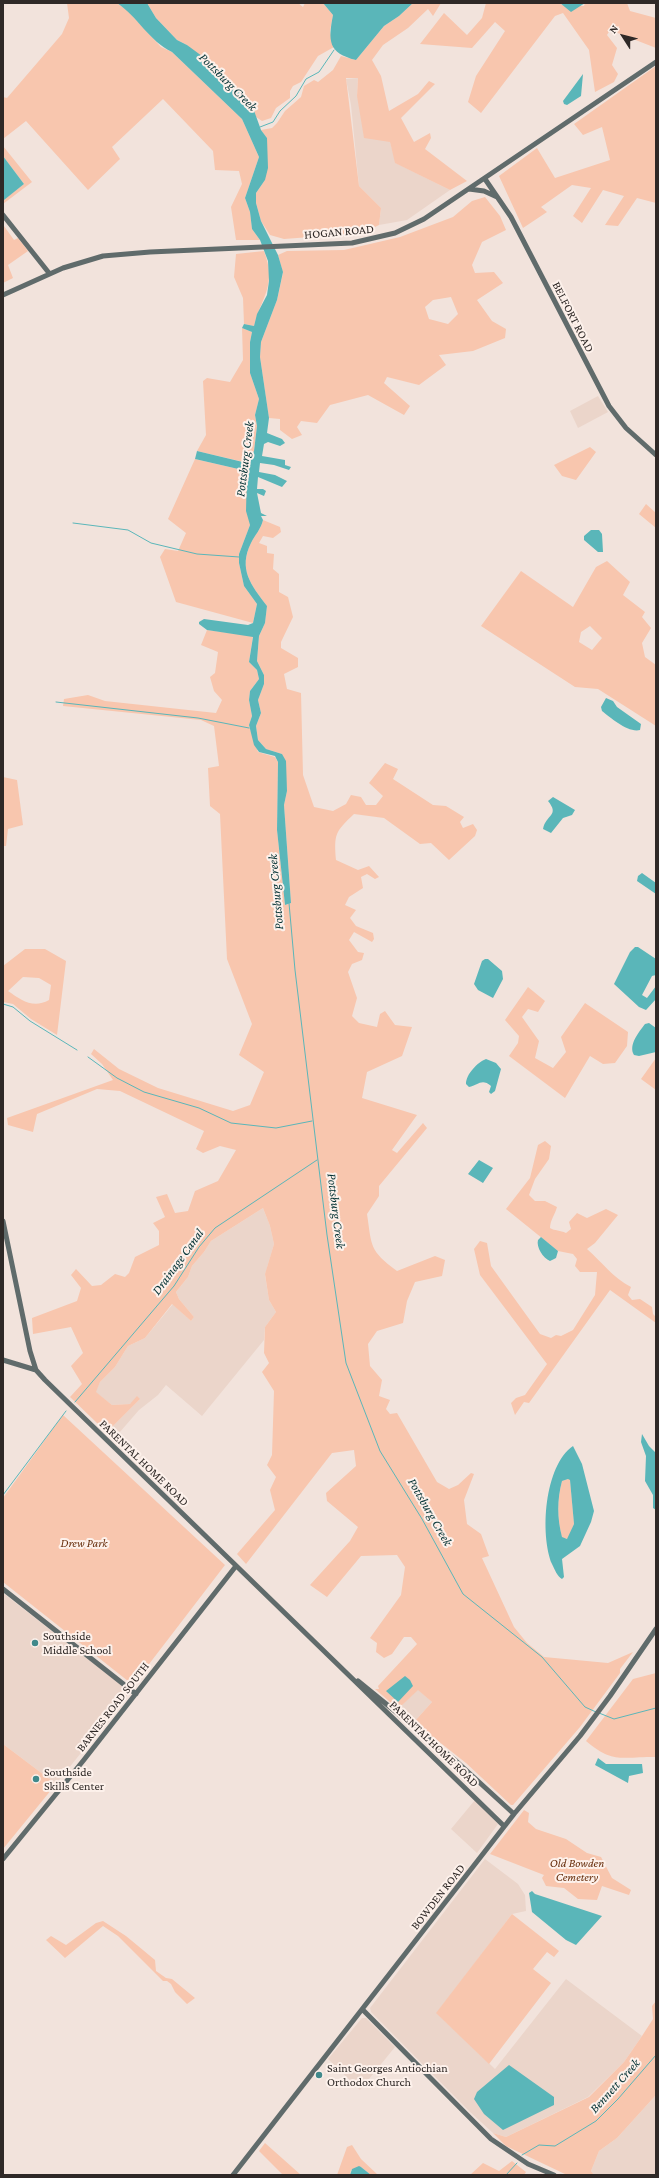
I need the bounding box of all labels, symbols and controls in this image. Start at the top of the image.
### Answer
north arrow [603,16,643,56]
text: N [606,22,620,36]
water label: Pottsburg Creek [196,50,260,114]
street label: HOGAN ROAD [304,222,374,242]
street label: BELFORT ROAD [549,279,597,355]
water label: Pottsburg Creek [233,420,257,498]
water label: Pottsburg Creek [265,854,287,930]
water label: Pottsburg Creek [324,1172,348,1250]
water label: Drainage Canal [149,1226,207,1298]
street label: PARENTAL HOME ROAD [96,1417,192,1509]
water label: Pottsburg Creek [404,1475,456,1549]
park label: Drew Park [60,1536,108,1550]
place label: Southside Middle School [43,1629,111,1657]
marker: Southside Middle School [30,1638,40,1648]
street label: BARNES ROAD SOUTH [74,1659,152,1755]
street label: PARENTAL HOME ROAD [386,1698,482,1790]
place label: Southside Skills Center [44,1765,104,1793]
marker: Southside Skills Center [31,1774,41,1784]
park label: Old Bowden Cemetery [550,1856,604,1884]
street label: BOWDEN ROAD [408,1861,468,1933]
water label: Bennett Creek [587,2056,643,2116]
place label: Saint Georges Antiochian Orthodox Church [327,2061,448,2089]
marker: Saint Georges Antiochian Orthodox Church [314,2070,324,2080]

